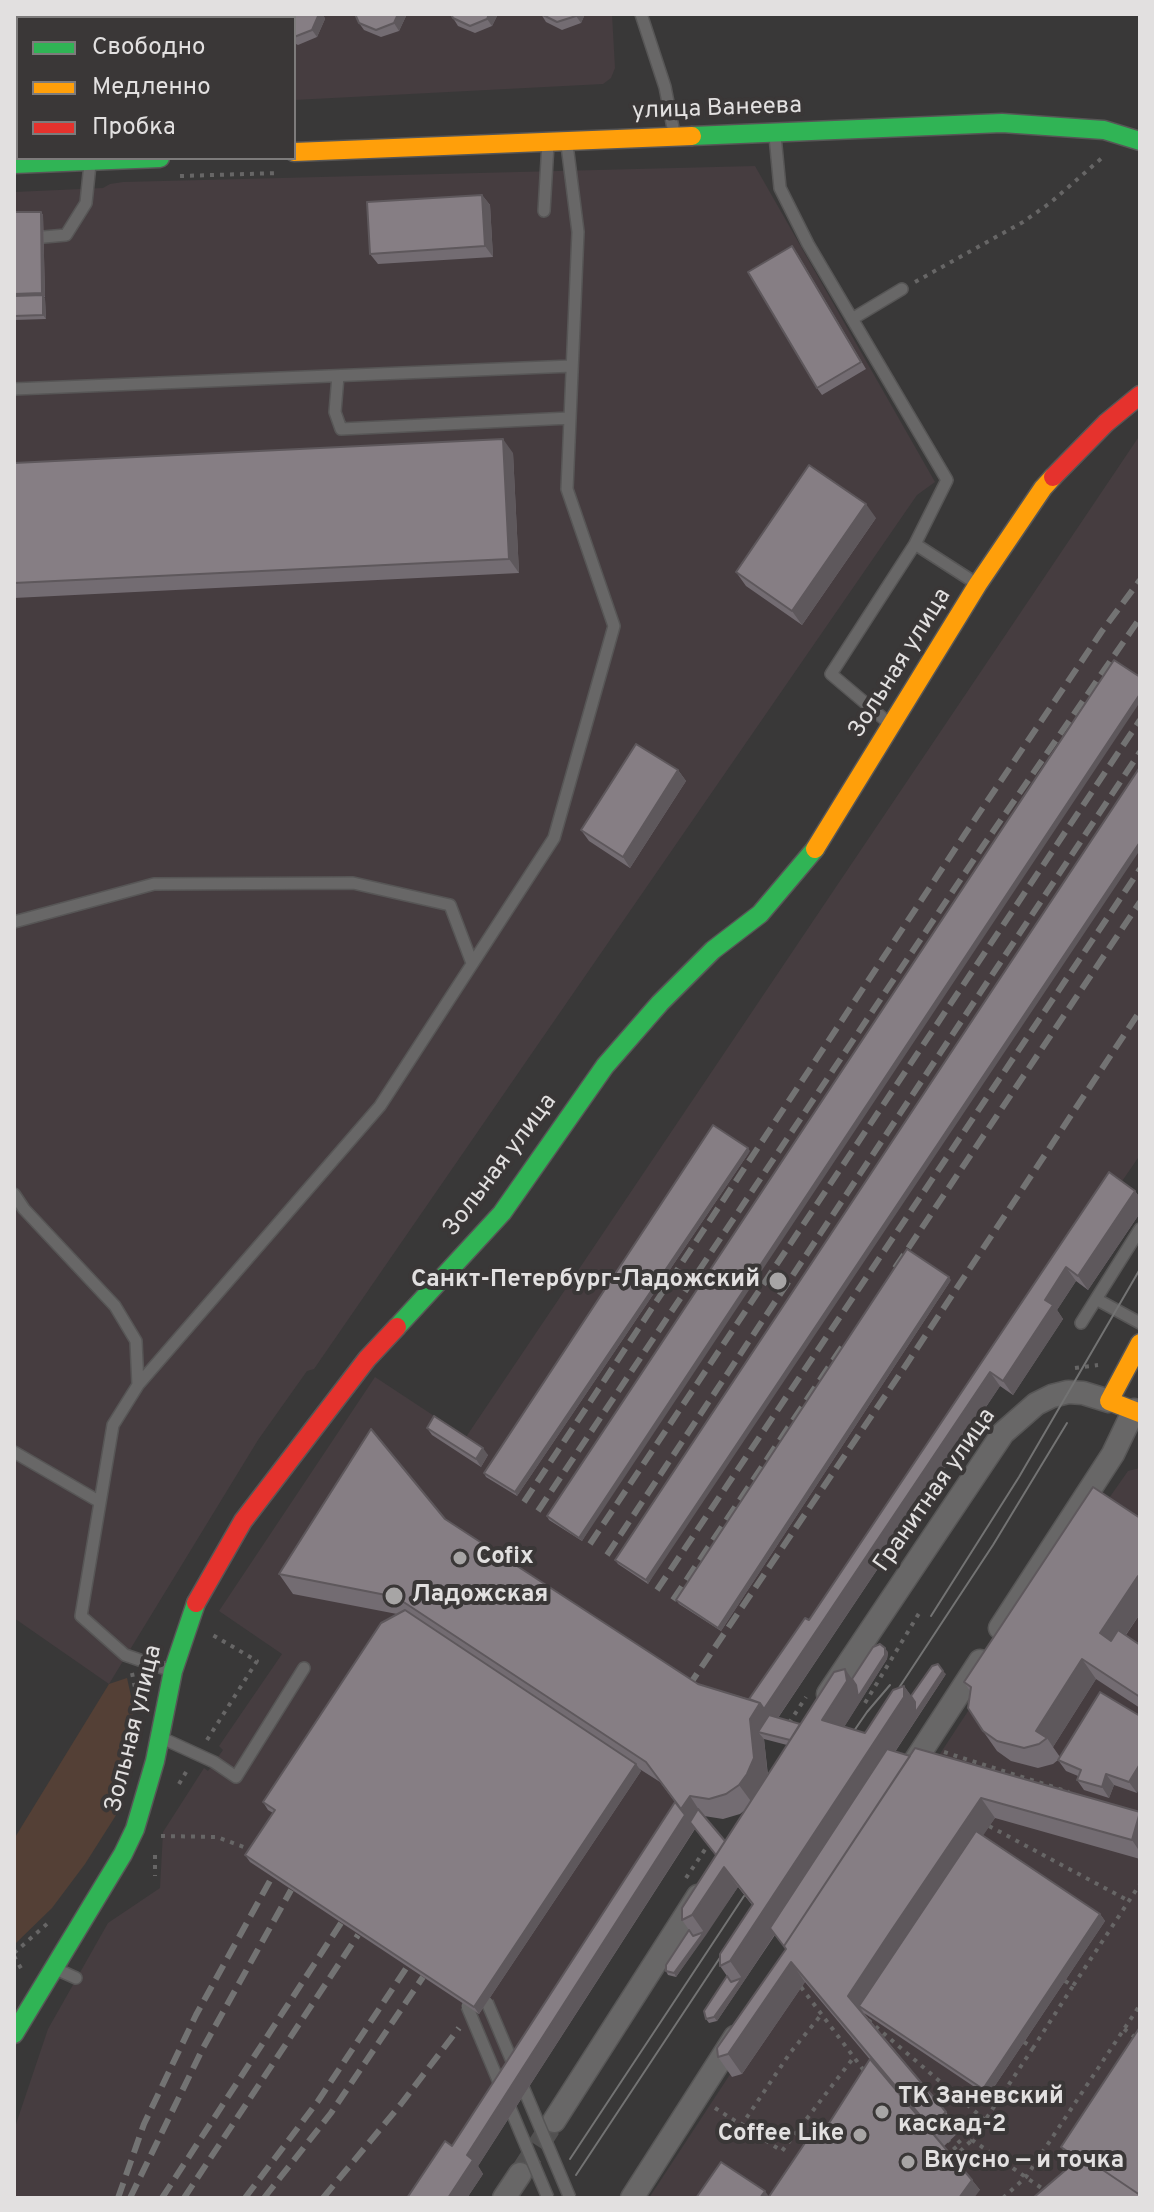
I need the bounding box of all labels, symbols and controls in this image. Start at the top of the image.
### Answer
legend [16,16,296,160]
text: Свободно [92,33,205,63]
text: Медленно [92,73,211,103]
street label: улица Ванеева [632,93,802,127]
text: Пробка [92,113,176,143]
street label: Зольная улица [843,584,959,744]
street label: Зольная улица [438,1089,564,1243]
place label: Санкт-Петербург-Ладожский [411,1267,760,1295]
marker: Санкт-Петербург-Ладожский [767,1270,789,1292]
street label: Гранитная улица [869,1404,1003,1578]
place label: Cofix [476,1544,534,1572]
marker: Cofix [451,1549,469,1567]
place label: Ладожская [412,1582,548,1610]
marker: Ладожская [383,1585,405,1607]
street label: Зольная улица [100,1642,170,1816]
place label: ТК Заневский каскад-2 [898,2084,1064,2140]
marker: ТК Заневский каскад-2 [873,2103,891,2121]
place label: Coffee Like [718,2121,844,2149]
marker: Coffee Like [851,2126,869,2144]
place label: Вкусно — и точка [924,2148,1124,2176]
marker: Вкусно — и точка [899,2153,917,2171]

